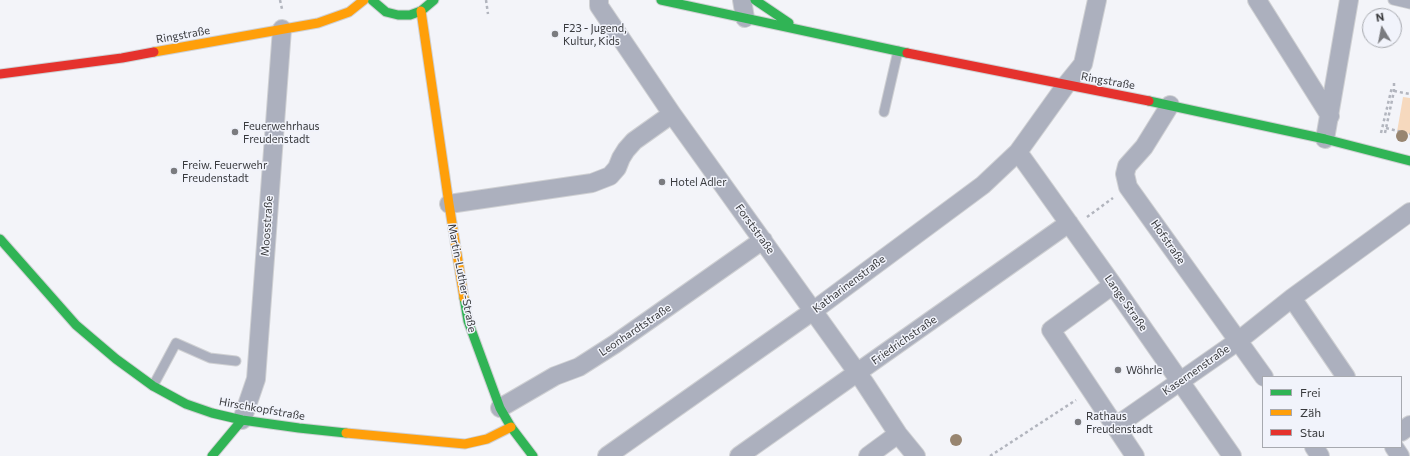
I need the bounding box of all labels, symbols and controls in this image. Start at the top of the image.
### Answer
north arrow [1362,8,1402,48]
text: N [1375,10,1385,24]
place label: F23 - Jugend, Kultur, Kids [563,21,627,47]
street label: Ringstraße [155,24,211,46]
marker: F23 - Jugend, Kultur, Kids [550,29,560,39]
street label: Ringstraße [1080,70,1136,92]
place label: Feuerwehrhaus Freudenstadt [243,119,320,145]
marker: Feuerwehrhaus Freudenstadt [230,127,240,137]
place label: Freiw. Feuerwehr Freudenstadt [182,158,267,184]
marker: Freiw. Feuerwehr Freudenstadt [169,166,179,176]
place label: Hotel Adler [670,175,727,189]
marker: Hotel Adler [657,177,667,187]
street label: Moosstraße [258,195,276,257]
street label: Forststraße [733,202,777,256]
street label: Hofstraße [1148,217,1188,267]
street label: Martin-Luther-Straße [445,223,479,333]
street label: Katharinenstraße [810,252,888,316]
street label: Lange Straße [1102,272,1150,334]
street label: Leonhardtstraße [596,301,674,359]
street label: Friedrichstraße [869,313,939,367]
street label: Kasernenstraße [1160,342,1232,398]
place label: Wöhrle [1126,363,1162,377]
marker: Wöhrle [1113,365,1123,375]
legend [1262,376,1402,448]
text: Frei [1300,385,1321,399]
street label: Hirschkopfstraße [218,395,306,423]
text: Zäh [1300,405,1321,419]
place label: Rathaus Freudenstadt [1086,409,1153,435]
marker: Rathaus Freudenstadt [1073,417,1083,427]
text: Stau [1300,425,1325,439]

